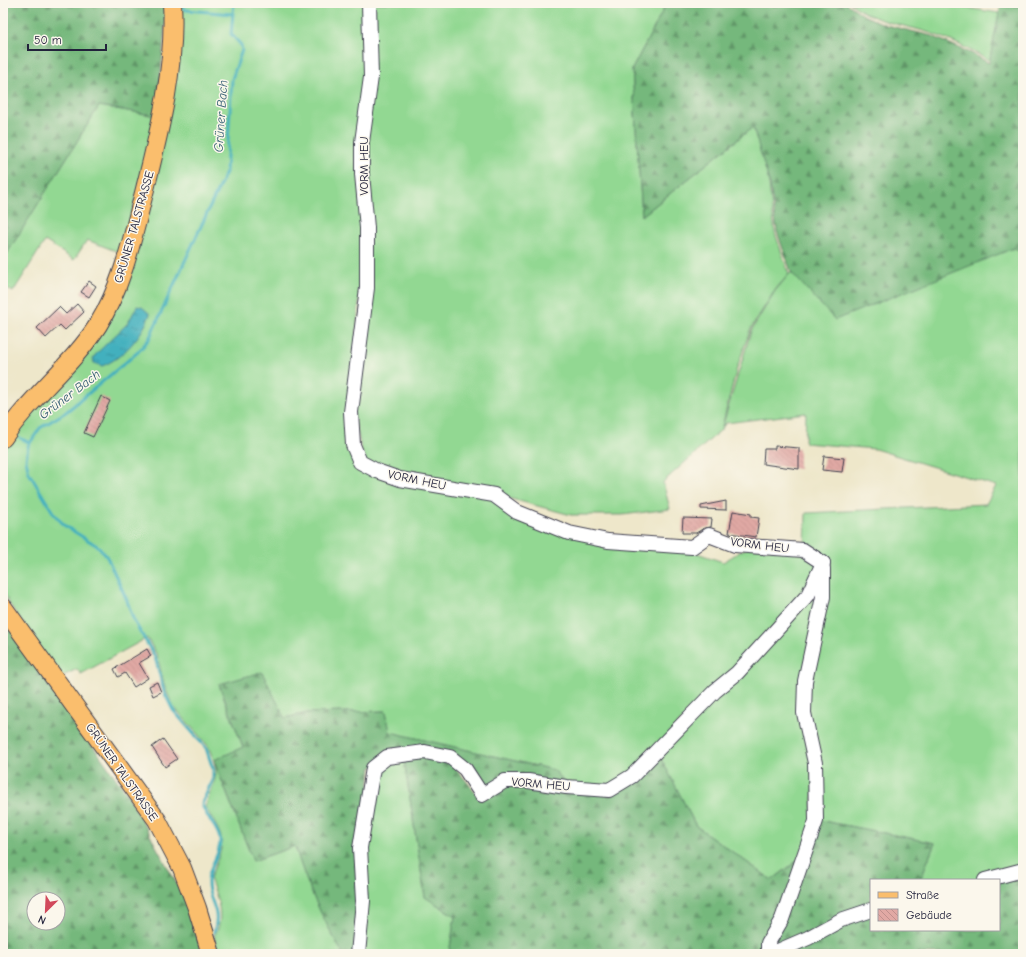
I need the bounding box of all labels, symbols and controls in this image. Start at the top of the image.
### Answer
scale bar [28,26,106,52]
text: 50 m [34,33,62,47]
water label: Grüner Bach [210,79,231,153]
street label: VORM HEU [357,136,371,196]
street label: GRÜNER TALSTRASSE [111,169,157,285]
water label: Grüner Bach [36,367,103,422]
street label: VORM HEU [387,467,447,493]
street label: VORM HEU [730,534,790,556]
street label: GRÜNER TALSTRASSE [83,720,161,824]
street label: VORM HEU [511,774,571,794]
legend [870,879,1000,931]
text: Straße [906,888,939,902]
north arrow [26,891,66,931]
text: Gebäude [906,908,952,922]
text: N [36,912,48,927]

